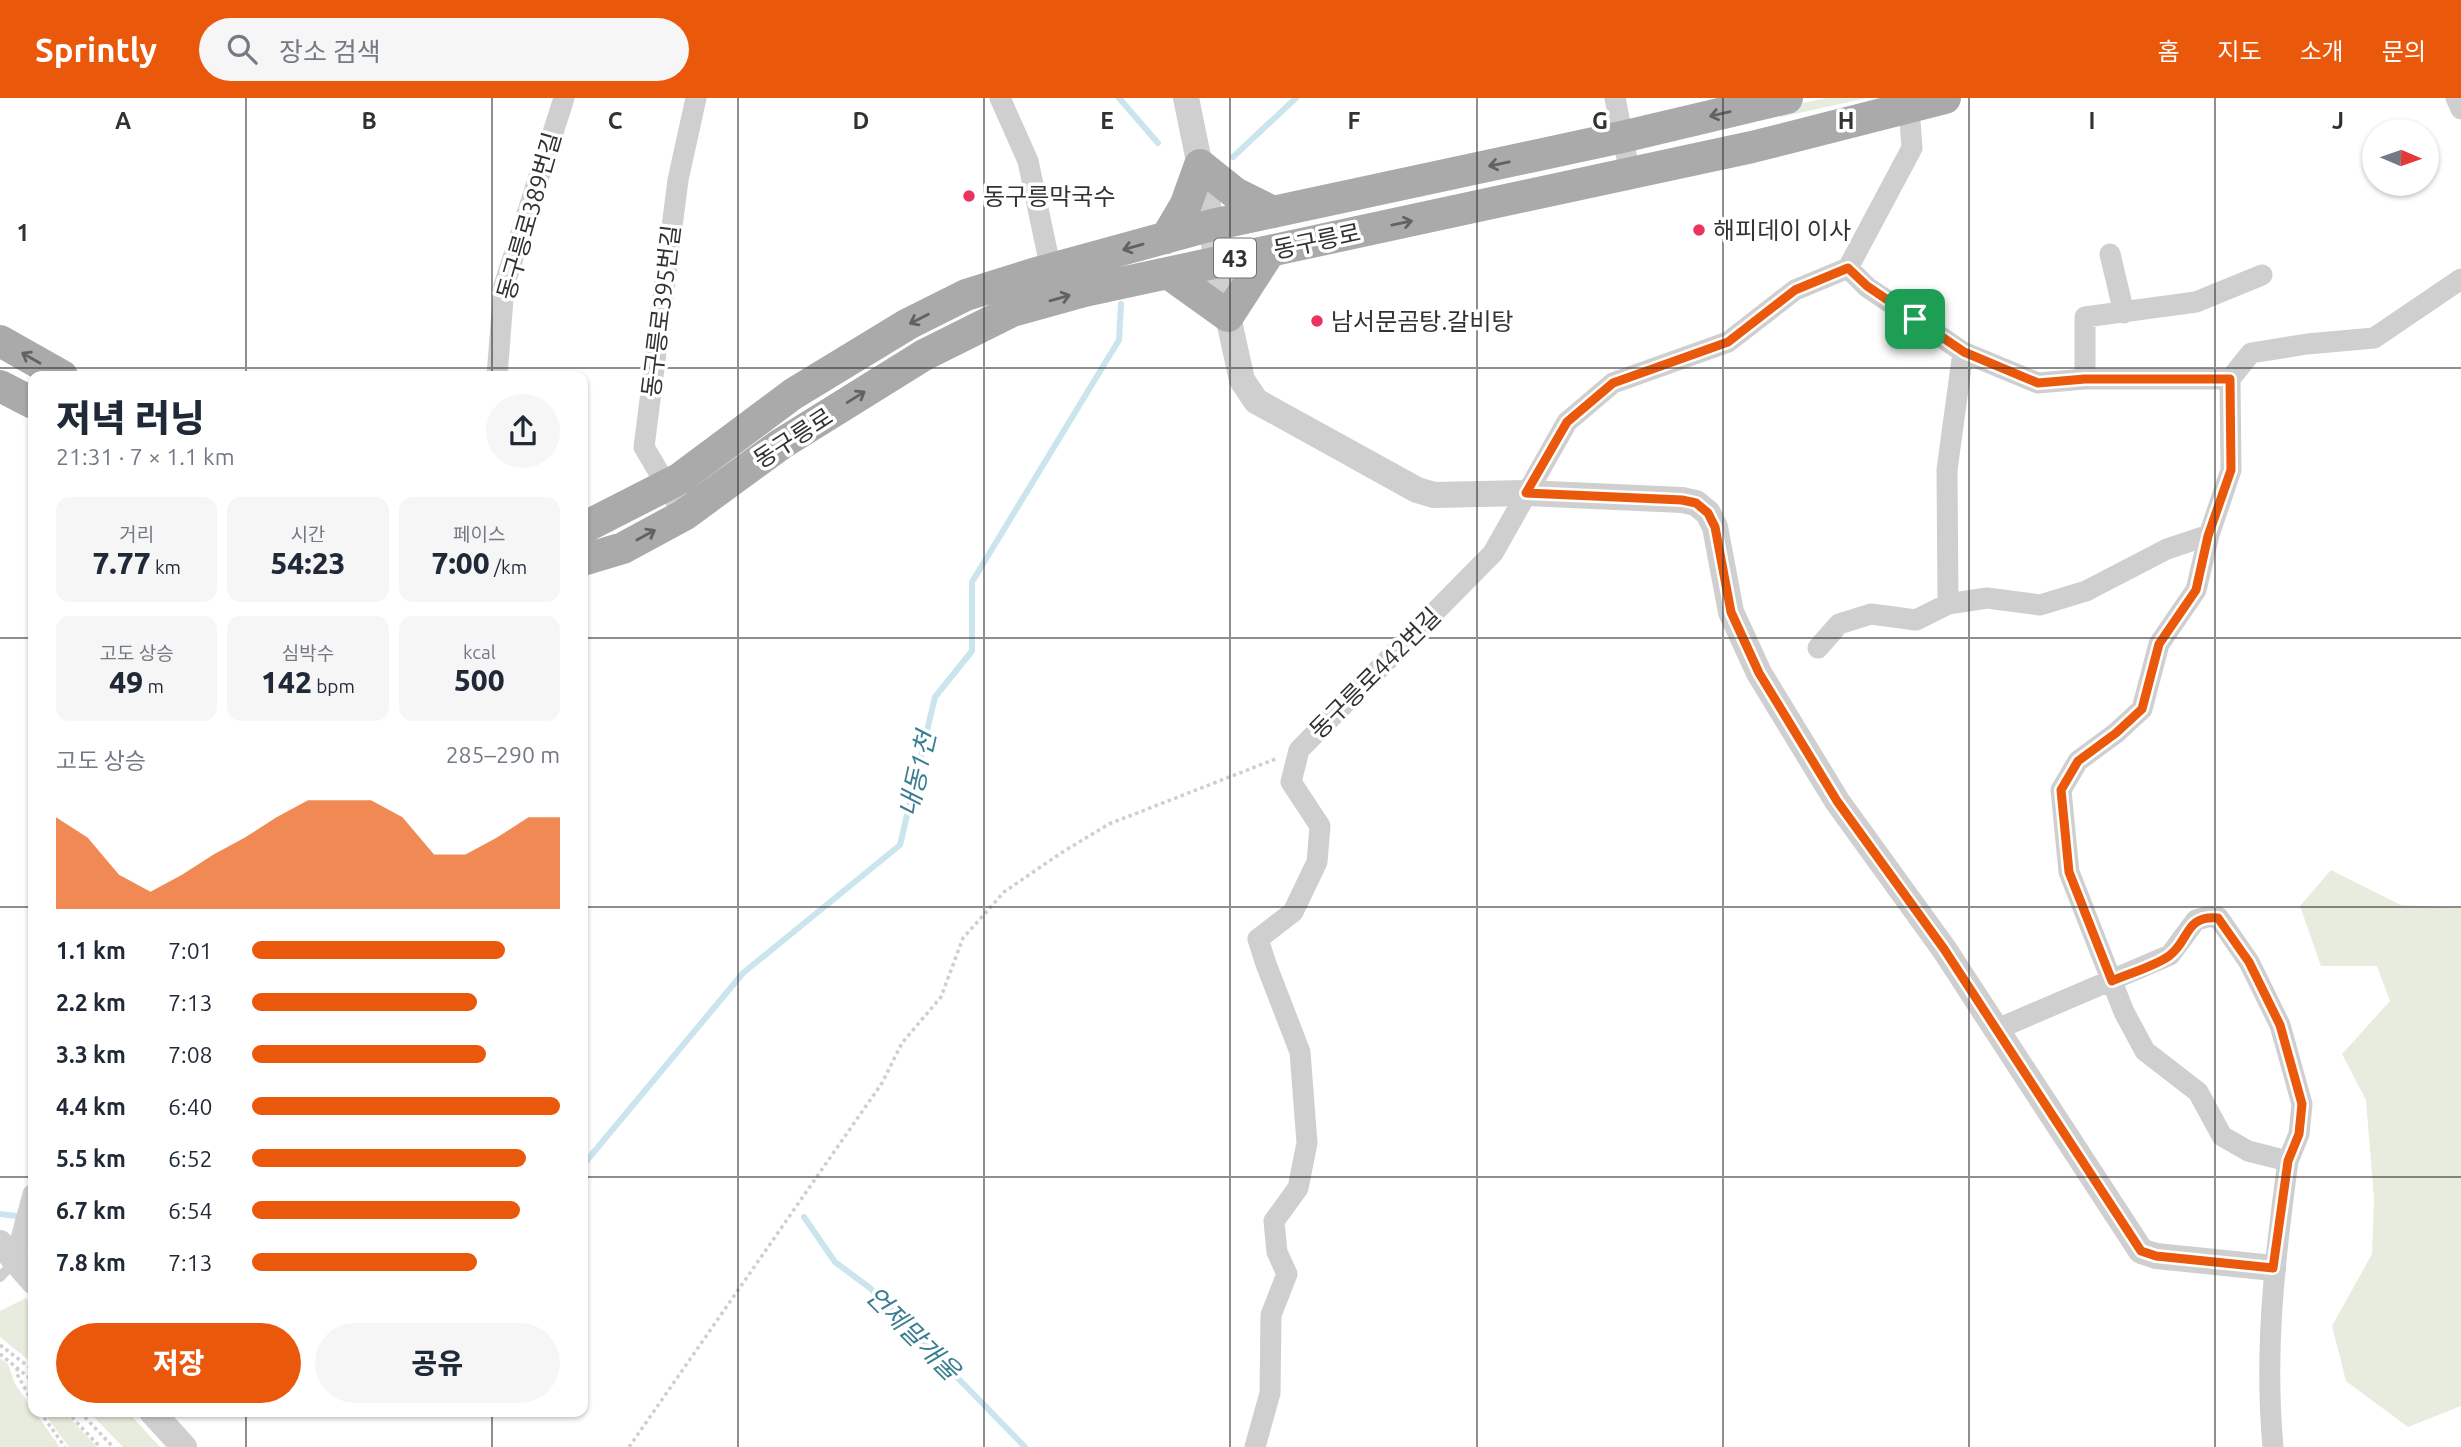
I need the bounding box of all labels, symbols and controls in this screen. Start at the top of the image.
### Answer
search box [199,18,689,81]
icon: search [223,30,261,68]
text: Sprintly [35,31,157,68]
text: 장소 검색 [279,37,381,66]
text: 홈 [2157,38,2179,65]
text: 지도 [2217,38,2262,65]
text: 소개 [2300,38,2344,65]
text: 문의 [2382,38,2426,65]
one-way arrow [1709,107,1732,121]
text: A [115,108,131,133]
text: B [361,108,377,133]
text: C [608,108,623,133]
text: D [853,108,869,133]
text: E [1100,108,1114,133]
text: F [1348,108,1361,133]
text: G [1592,108,1608,133]
text: H [1838,108,1854,133]
text: I [2089,108,2095,133]
text: J [2332,108,2344,133]
north arrow [2362,119,2440,196]
map controls [2362,119,2439,196]
street label: 동구릉로389번길 [492,129,566,303]
one-way arrow [1488,158,1510,171]
place label: 동구릉막국수 [983,183,1115,210]
marker: 동구릉막국수 [961,188,977,204]
one-way arrow [1390,215,1413,229]
place label: 해피데이 이사 [1713,217,1851,244]
street label: 동구릉로 [1271,219,1363,263]
text: 1 [17,220,29,245]
marker: 해피데이 이사 [1691,222,1707,238]
street label: 동구릉로395번길 [637,223,685,399]
road number: 43 [1214,238,1256,278]
one-way arrow [1123,241,1145,254]
pin [1885,289,1945,349]
one-way arrow [1049,290,1071,303]
icon: arrive [1896,300,1934,338]
place label: 남서문곰탕.갈비탕 [1331,308,1514,335]
one-way arrow [909,313,929,327]
marker: 남서문곰탕.갈비탕 [1309,313,1325,329]
one-way arrow [21,351,41,365]
one-way arrow [846,389,866,403]
button: share [486,394,560,468]
text: 저녁 러닝 [56,397,205,439]
street label: 동구릉로 [749,403,837,473]
text: 21:31 · 7 × 1.1 km [56,444,235,469]
text: 거리 [119,523,154,545]
text: 시간 [291,523,325,545]
text: 페이스 [453,523,506,545]
one-way arrow [635,528,656,541]
text: 7.77 [92,546,151,580]
text: 54:23 [270,546,346,580]
text: 7:00 [432,546,490,580]
text: km [151,556,181,578]
text: /km [490,556,527,578]
street label: 동구릉로442번길 [1304,602,1446,744]
text: kcal [463,641,496,663]
text: 고도 상승 [100,642,174,664]
text: 심박수 [282,642,334,664]
text: 500 [454,663,505,697]
text: 49 [109,665,143,699]
text: 142 [261,665,312,699]
text: m [143,675,164,697]
text: bpm [312,675,355,697]
water label: 내동1천 [893,726,942,819]
text: 285–290 m [446,742,560,767]
text: 고도 상승 [56,748,146,773]
text: 1.1 km [56,938,126,963]
text: 7:01 [168,938,213,963]
text: 2.2 km [56,990,126,1015]
text: 7:13 [168,990,213,1015]
text: 3.3 km [56,1042,126,1067]
text: 7:08 [168,1042,213,1067]
text: 4.4 km [56,1094,126,1119]
text: 6:40 [168,1094,213,1119]
text: 5.5 km [56,1146,126,1171]
text: 6:52 [168,1146,213,1171]
text: 6.7 km [56,1198,126,1223]
text: 6:54 [168,1198,213,1223]
text: 7.8 km [56,1250,126,1275]
text: 7:13 [168,1250,213,1275]
water label: 언제말개울 [860,1280,967,1387]
button: 저장 [56,1323,301,1403]
button: 공유 [315,1323,560,1403]

